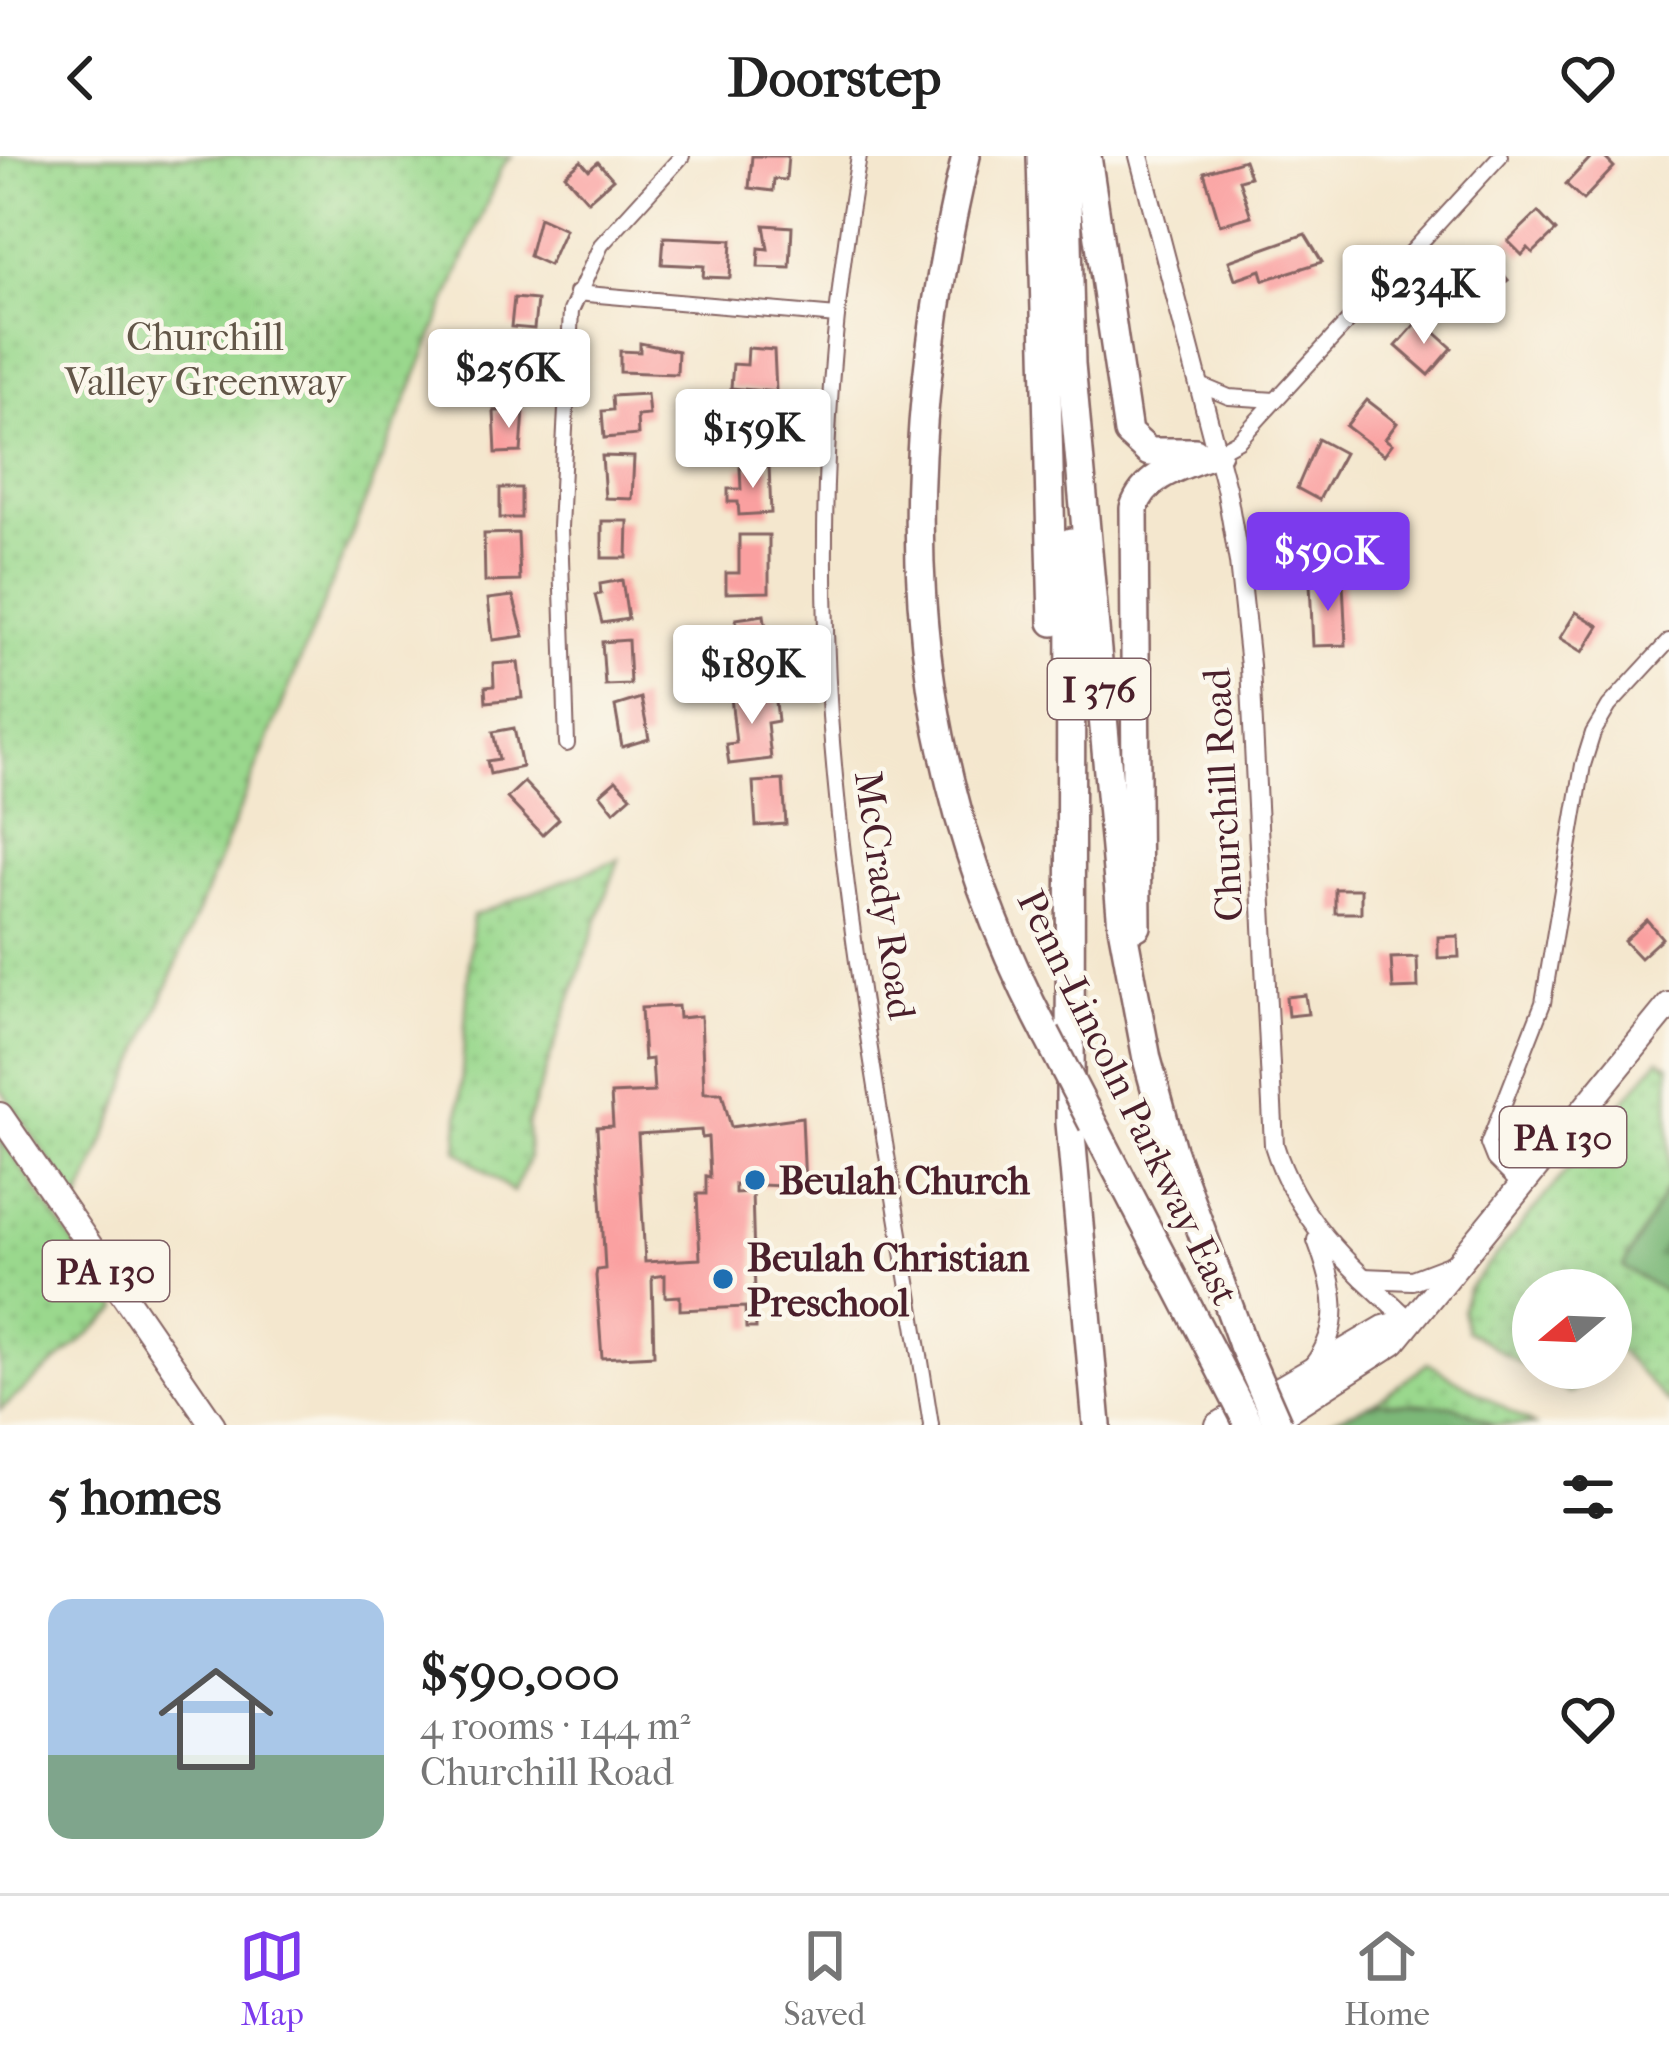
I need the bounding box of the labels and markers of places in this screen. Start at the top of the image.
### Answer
pin: $234K [1340,245,1508,347]
pin: $256K [425,329,593,431]
pin: $159K [669,389,837,491]
pin: $590K [1244,512,1412,614]
pin: $189K [668,625,836,727]
place label: Beulah Church [779,1158,1031,1204]
marker: Beulah Church [742,1167,768,1193]
place label: Beulah Christian Preschool [747,1235,1030,1326]
marker: Beulah Christian Preschool [710,1266,736,1292]

